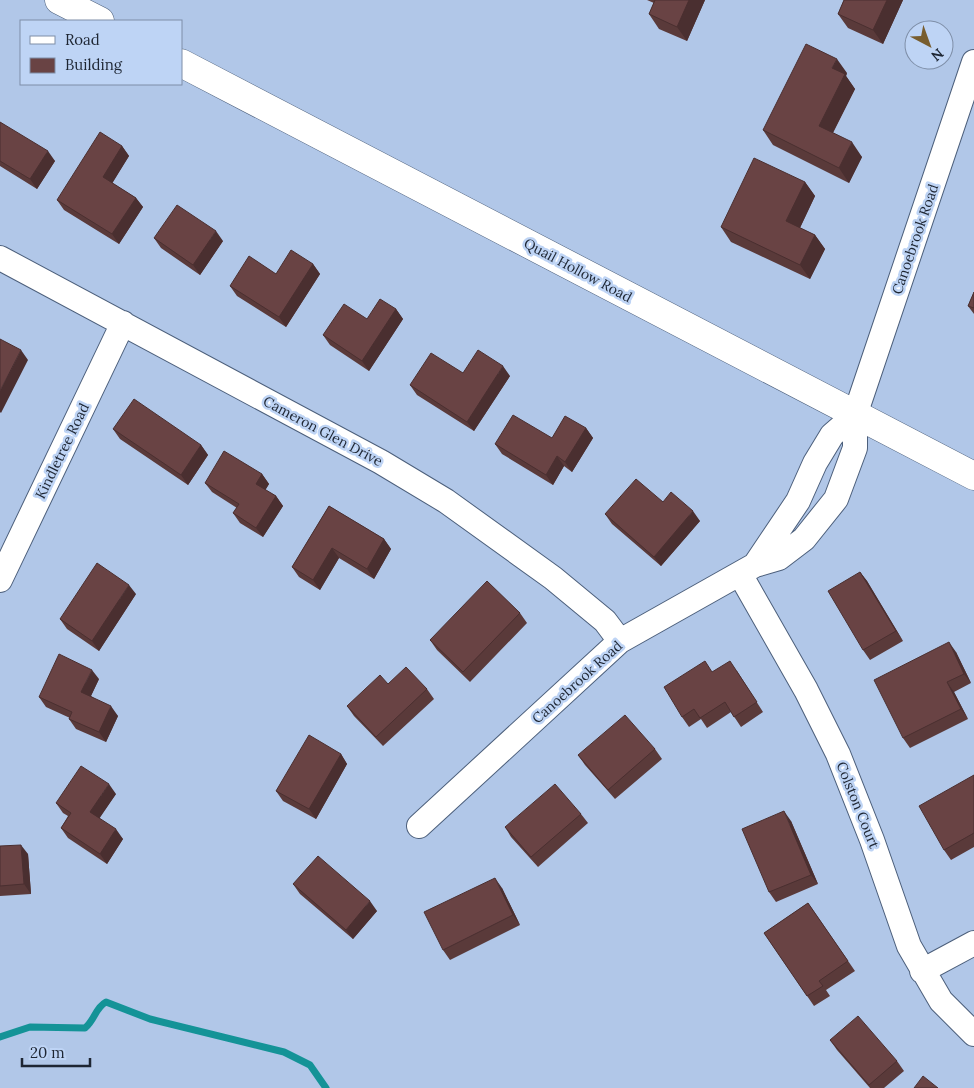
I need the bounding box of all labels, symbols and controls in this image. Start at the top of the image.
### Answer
legend [20,20,182,85]
north arrow [904,20,954,70]
text: Road [65,30,100,49]
text: N [927,44,948,65]
text: Building [65,55,123,74]
street label: Canoebrook Road [888,181,942,297]
street label: Quail Hollow Road [521,234,635,306]
street label: Cameron Glen Drive [260,392,386,470]
street label: Kindletree Road [31,400,93,502]
street label: Canoebrook Road [528,637,626,727]
street label: Colston Court [832,759,884,852]
scale bar [22,1036,90,1068]
text: 20 m [30,1043,65,1062]

